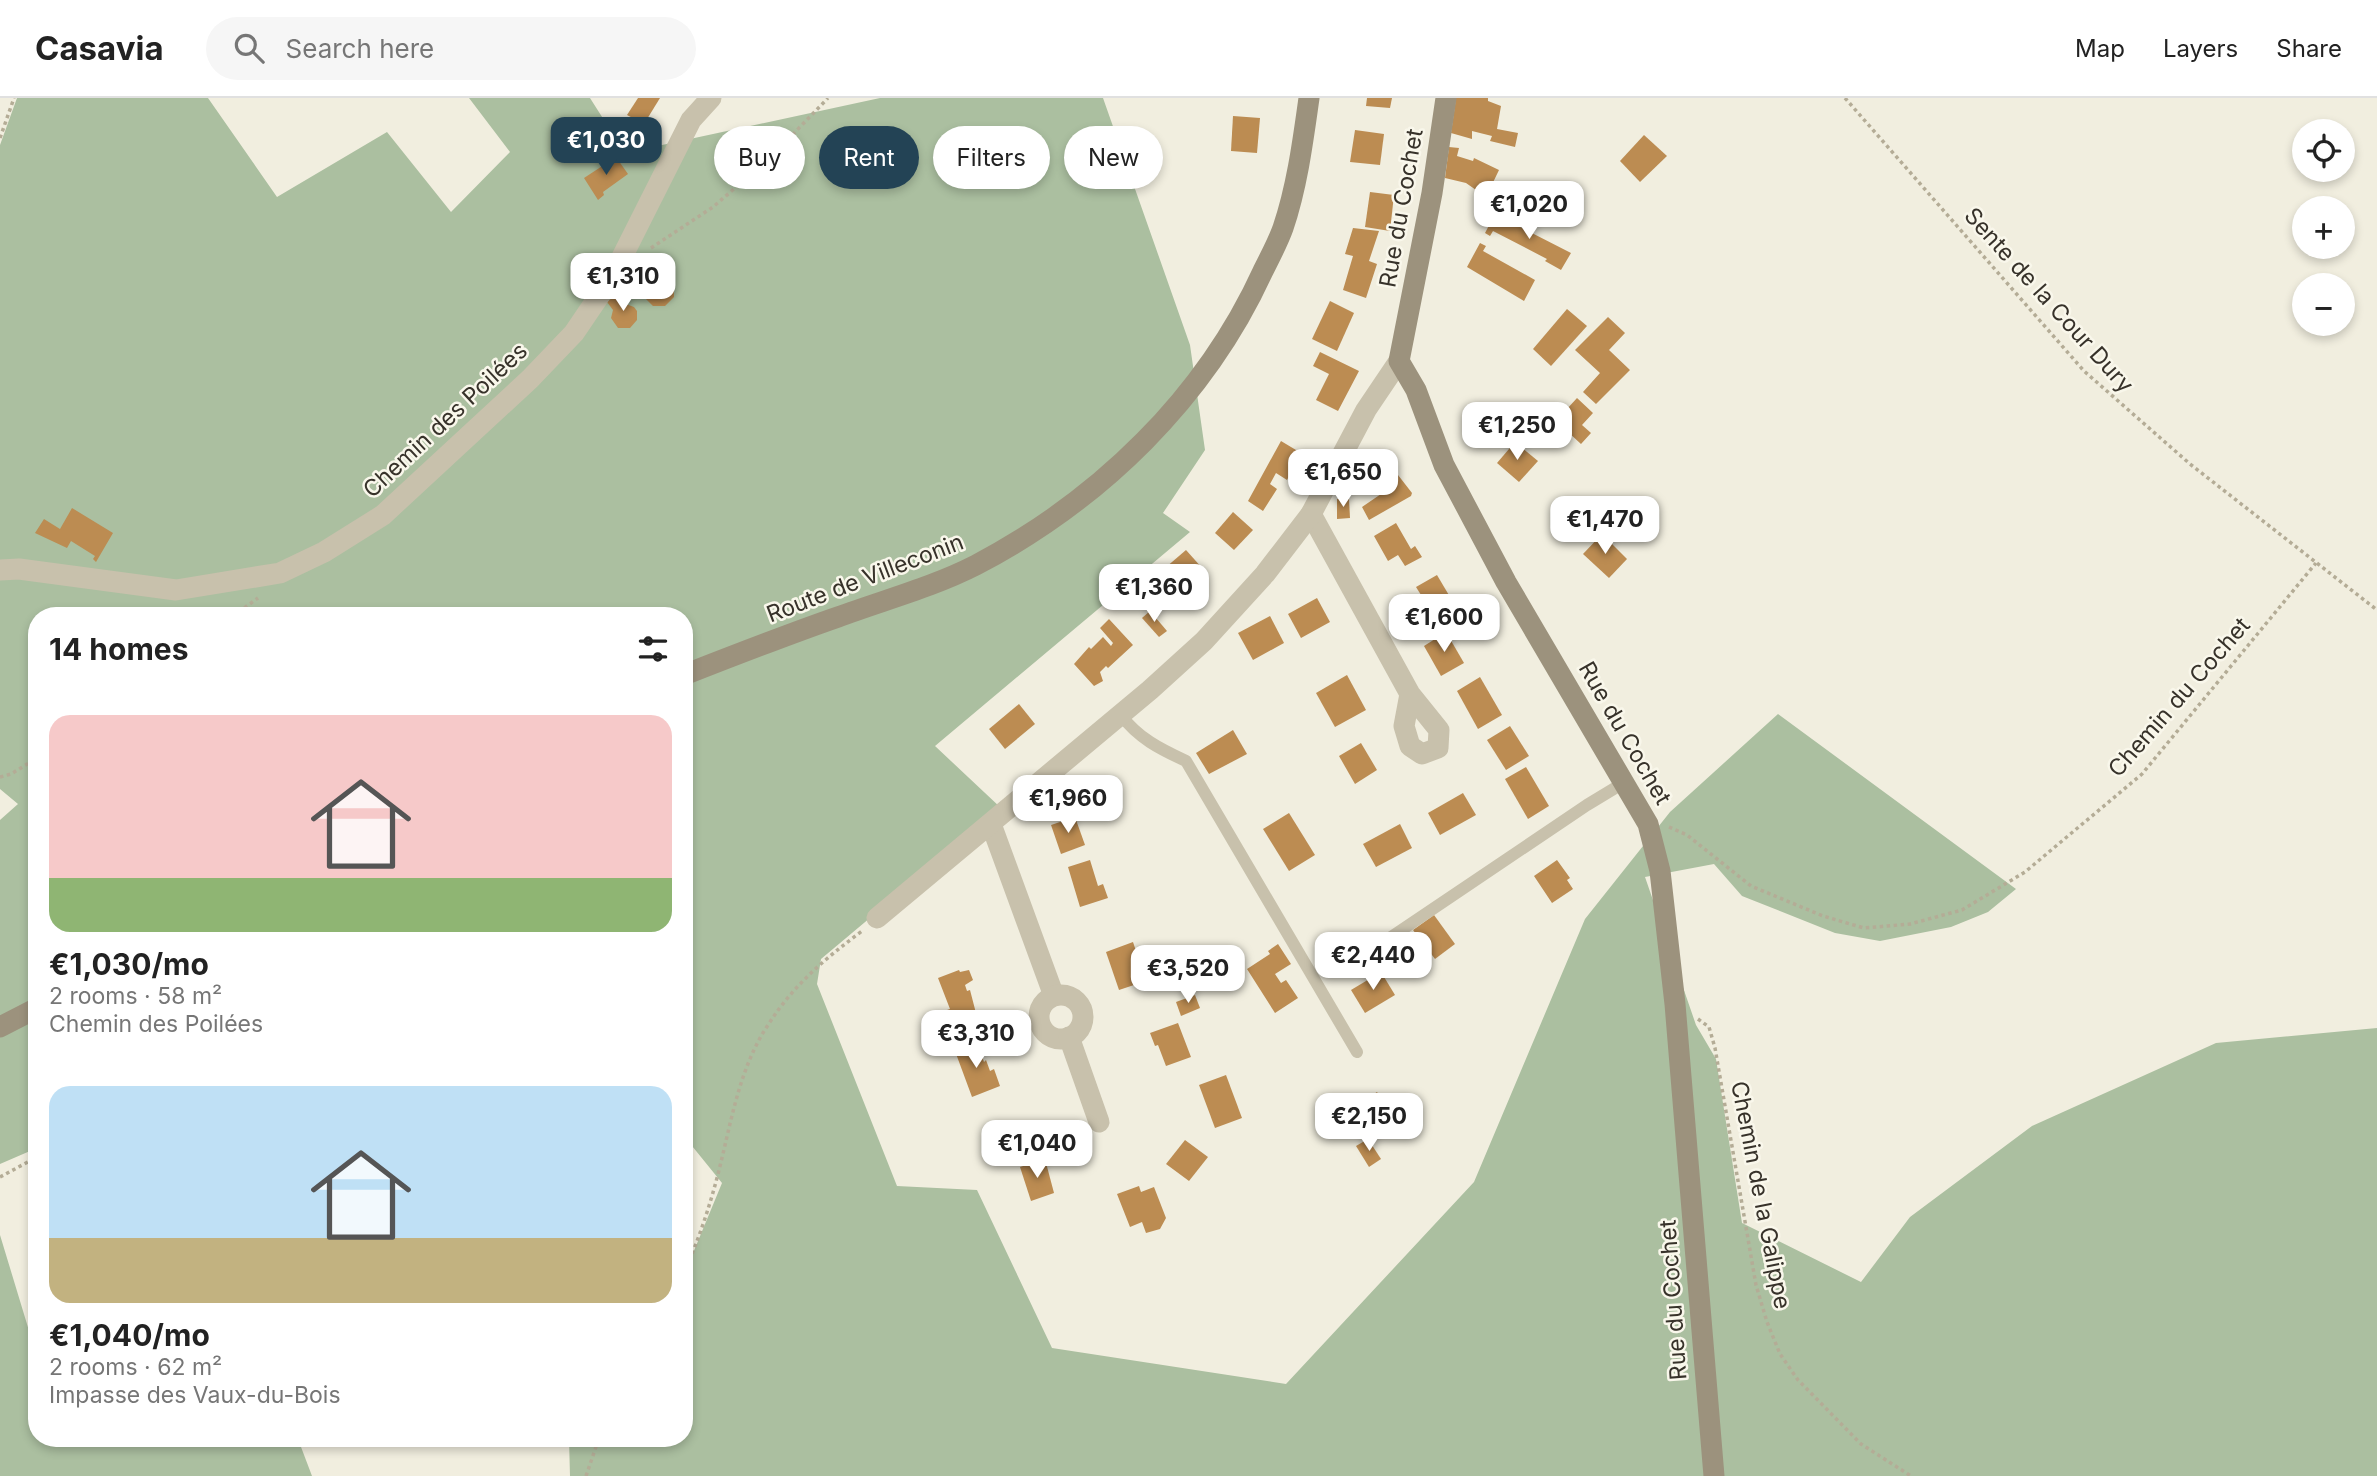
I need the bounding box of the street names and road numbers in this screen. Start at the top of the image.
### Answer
street label: Rue du Cochet [1373,126,1429,290]
street label: Sente de la Cour Dury [1959,202,2140,398]
street label: Chemin des Poilées [357,337,533,503]
street label: Route de Villeconin [763,528,967,628]
street label: Chemin du Cochet [2102,611,2256,782]
street label: Rue du Cochet [1573,656,1678,810]
street label: Chemin de la Galippe [1725,1079,1797,1311]
street label: Rue du Cochet [1653,1218,1693,1381]

